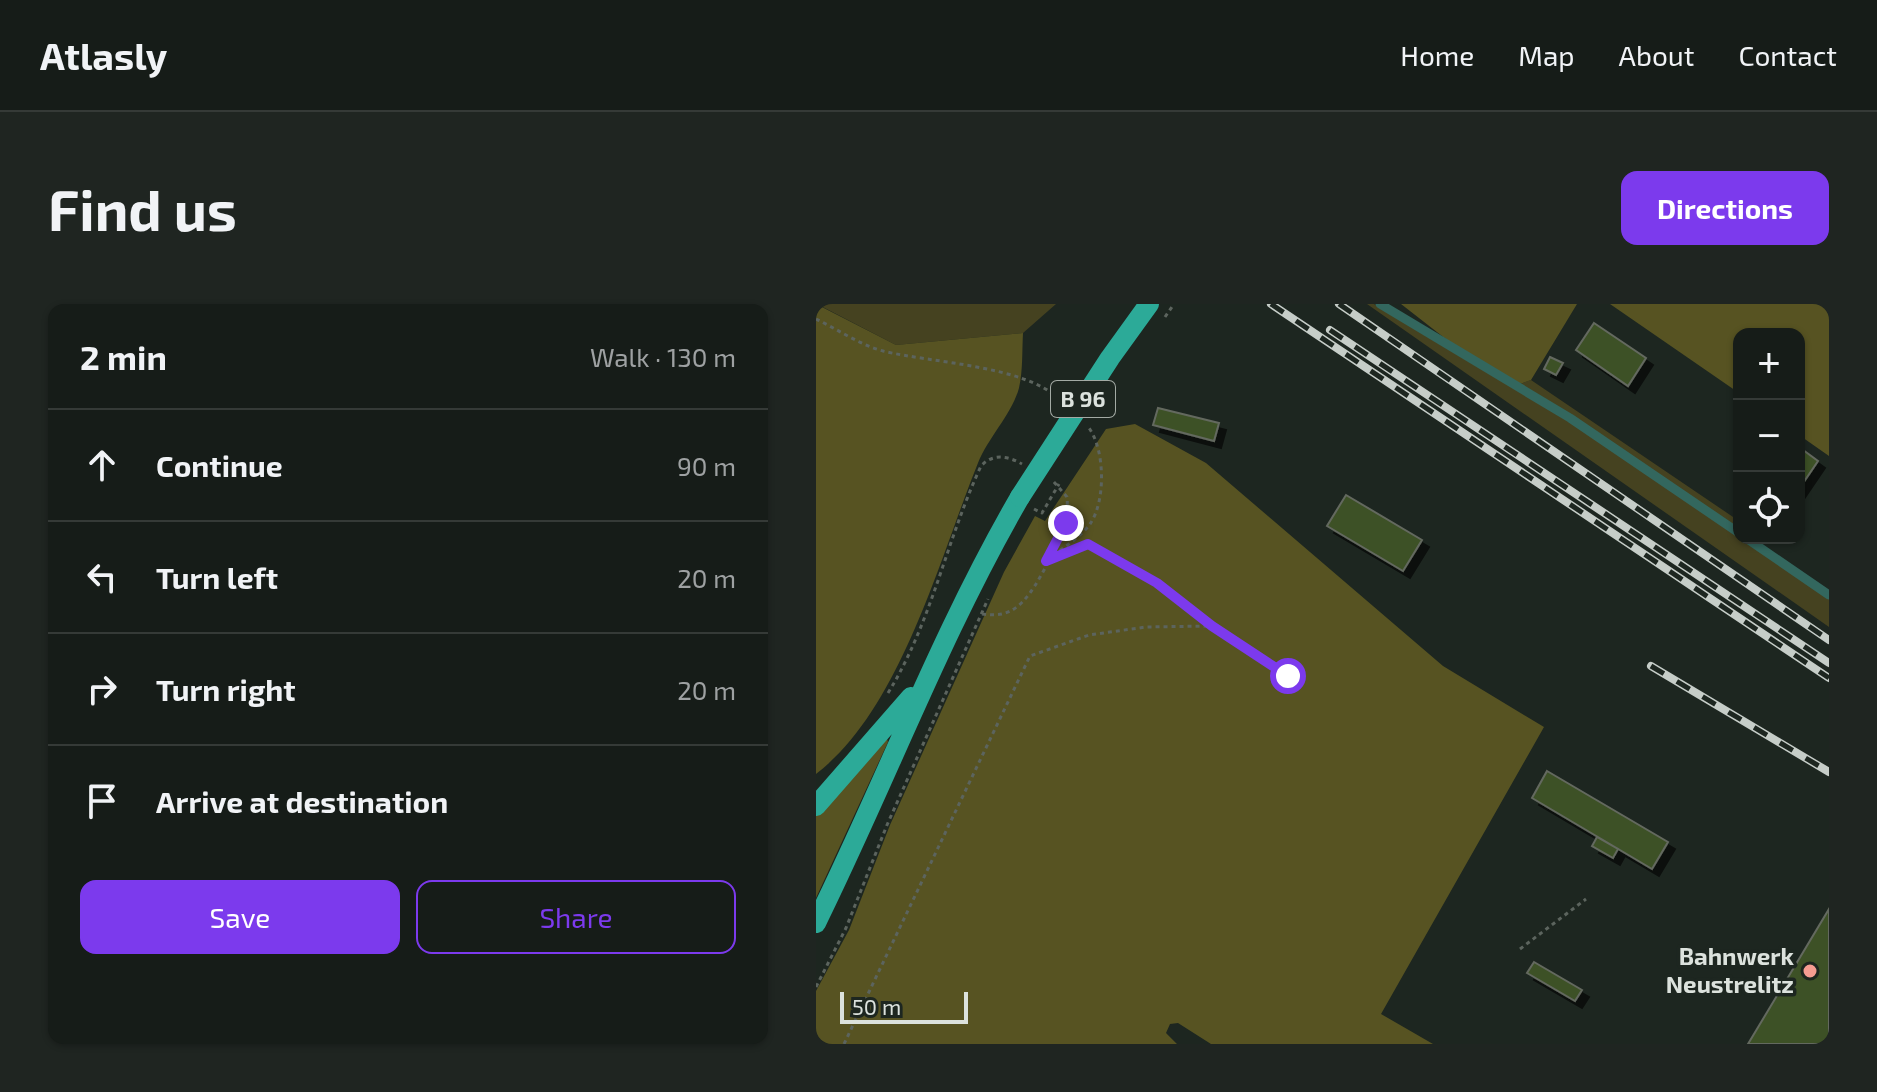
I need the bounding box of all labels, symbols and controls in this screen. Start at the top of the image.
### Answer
text: Atlasly [40,32,167,78]
text: Home [1400,38,1474,72]
text: Map [1518,38,1575,72]
text: About [1619,38,1694,72]
text: Contact [1738,38,1837,72]
button: Directions [1621,171,1829,245]
text: Find us [48,175,237,242]
map controls [1733,328,1805,544]
button: + [1733,328,1805,400]
text: 2 min [80,336,167,377]
text: Walk · 130 m [590,341,736,372]
road number: B 96 [1051,381,1115,417]
button: − [1733,400,1805,472]
icon: ahead [80,443,124,487]
text: Continue [156,447,283,483]
text: 90 m [677,450,736,481]
button: locate [1733,472,1805,544]
route end [1048,505,1084,541]
icon: left [80,555,124,599]
text: Turn left [156,559,278,595]
text: 20 m [677,562,736,593]
route start [1270,658,1306,694]
icon: right [80,667,124,711]
text: Turn right [156,671,296,707]
text: 20 m [677,674,736,705]
icon: arrive [80,779,124,823]
text: Arrive at destination [156,783,448,819]
button: Save [80,880,400,954]
button: Share [416,880,736,954]
place label: Bahnwerk Neustrelitz [1666,941,1795,998]
marker: Bahnwerk Neustrelitz [1801,962,1819,980]
scale bar [840,988,968,1024]
text: 50 m [852,993,901,1019]

